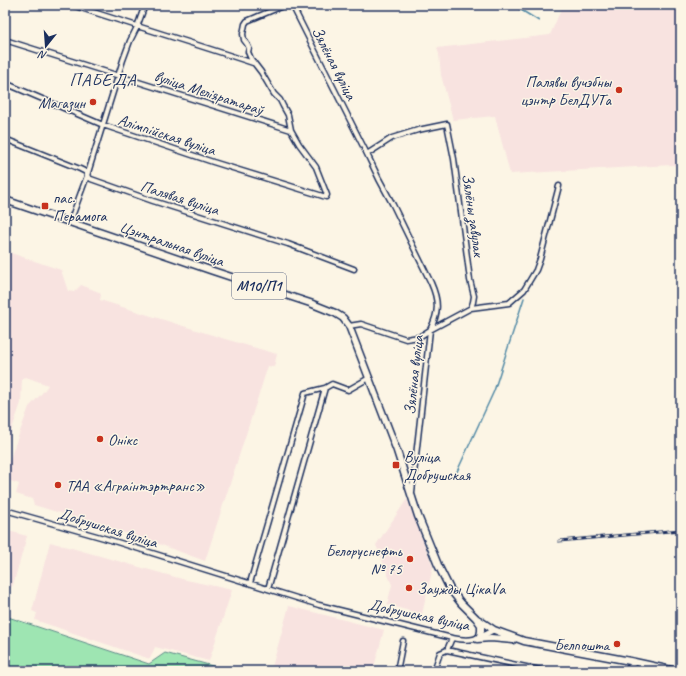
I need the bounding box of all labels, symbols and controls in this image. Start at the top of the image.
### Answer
street label: Зялёная вуліца [307,23,362,104]
north arrow [26,26,66,66]
text: N [36,47,48,63]
street label: вуліца Меліяратараў [152,66,267,120]
district label: ПАБЕДА [70,69,136,91]
place label: Палявы вучэбны цэнтр БелДУТа [521,72,613,110]
marker: Палявы вучэбны цэнтр БелДУТа [614,85,624,95]
place label: Магазин [38,93,86,113]
marker: Магазин [88,97,98,107]
street label: Алімпійская вуліца [115,110,219,160]
street label: Зялёны завулак [457,172,489,260]
street label: Палявая вуліца [138,176,222,220]
place label: пас. Перамога [53,188,107,226]
marker: пас. Перамога [40,201,50,211]
street label: Цэнтральная вуліца [117,217,227,271]
road number: М10/П1 [232,273,286,299]
street label: Зялёная вуліца [400,333,428,416]
place label: Онікс [108,430,138,450]
marker: Онікс [95,434,105,444]
place label: Вуліца Добрушская [404,447,471,485]
marker: Вуліца Добрушская [391,460,401,470]
place label: ТАА «Аграінтэртранс» [66,476,205,496]
marker: ТАА «Аграінтэртранс» [53,480,63,490]
street label: Добрушская вуліца [56,503,161,553]
place label: Белоруснефть № 75 [326,541,403,579]
marker: Белоруснефть № 75 [405,554,415,564]
place label: Заужды ЦікаVа [417,579,506,599]
marker: Заужды ЦікаVа [404,583,414,593]
street label: Добрушская вуліца [366,595,472,636]
place label: Белпошта [554,635,610,655]
marker: Белпошта [612,639,622,649]

